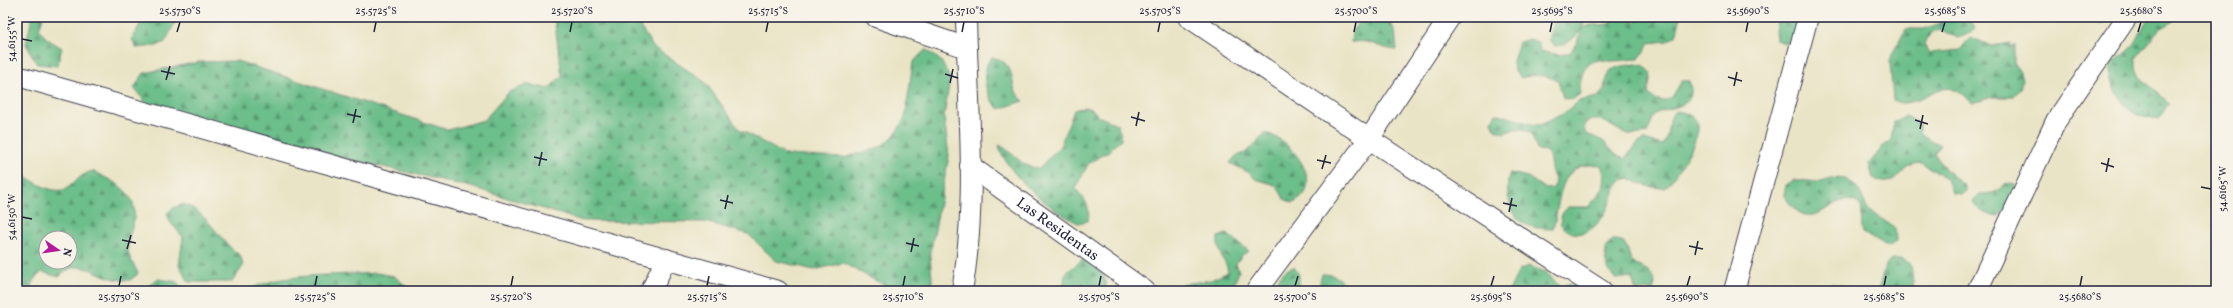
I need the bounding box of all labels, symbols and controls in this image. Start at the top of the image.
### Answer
text: 25.5730°S [159,4,201,18]
text: 25.5725°S [355,4,397,18]
text: 25.5720°S [551,4,593,18]
text: 25.5715°S [748,4,788,18]
text: 25.5710°S [943,4,985,18]
text: 25.5705°S [1139,4,1181,18]
text: 25.5700°S [1335,4,1377,18]
text: 25.5695°S [1531,4,1573,18]
text: 25.5690°S [1727,4,1769,18]
text: 25.5685°S [1924,4,1966,18]
text: 25.5680°S [2120,4,2162,18]
text: 54.6155°W [5,16,19,62]
text: 54.6165°W [2216,166,2230,212]
street label: Las Residentas [1011,193,1103,267]
text: 54.6150°W [5,194,19,240]
north arrow [38,230,78,270]
text: N [58,246,74,257]
text: 25.5730°S [98,290,140,304]
text: 25.5725°S [294,290,336,304]
text: 25.5720°S [490,290,532,304]
text: 25.5715°S [687,290,727,304]
text: 25.5710°S [882,290,924,304]
text: 25.5705°S [1078,290,1120,304]
text: 25.5700°S [1274,290,1316,304]
text: 25.5695°S [1470,290,1512,304]
text: 25.5690°S [1666,290,1708,304]
text: 25.5685°S [1863,290,1905,304]
text: 25.5680°S [2059,290,2101,304]

